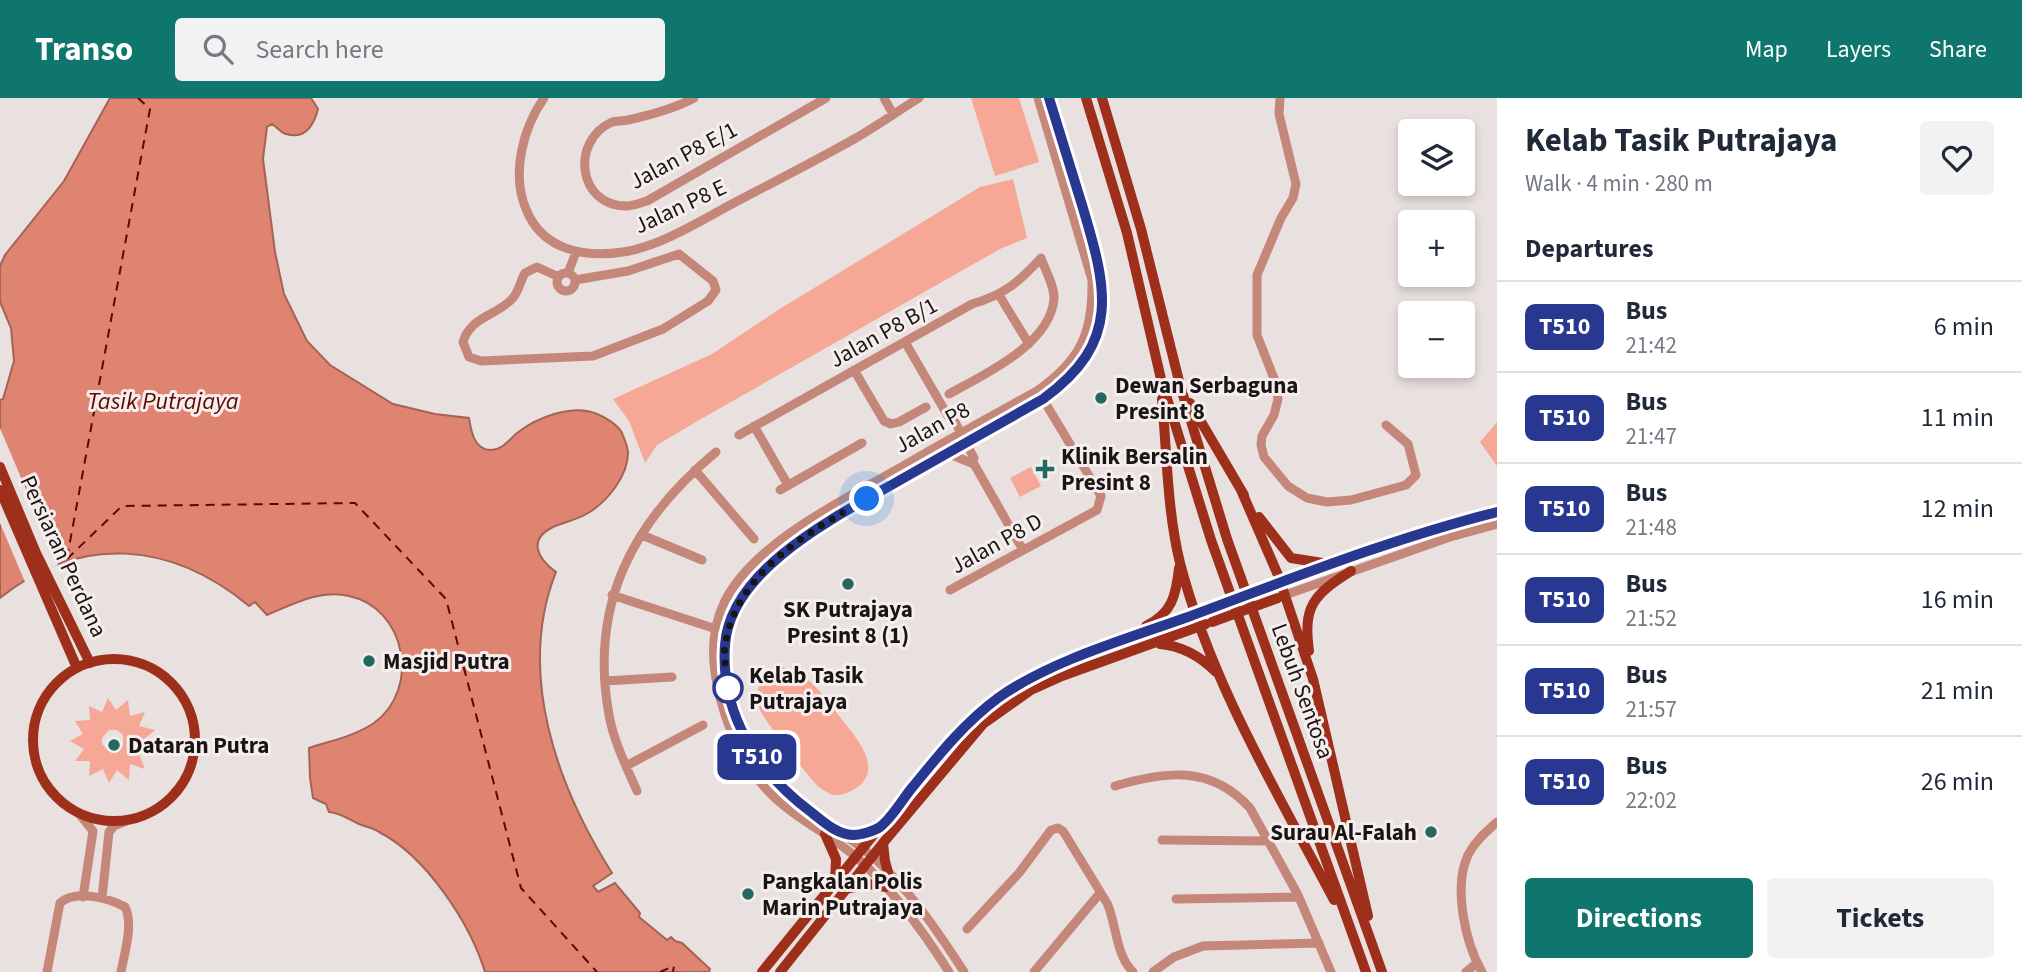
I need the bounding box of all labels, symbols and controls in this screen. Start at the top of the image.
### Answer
search box [175,18,665,81]
text: Transo [35,26,133,73]
icon: search [199,30,237,68]
text: Search here [255,31,384,68]
text: Map [1745,32,1788,67]
text: Layers [1826,32,1891,67]
text: Share [1929,32,1987,67]
street label: Jalan P8 E/1 [623,113,743,198]
text: Kelab Tasik Putrajaya [1525,117,1837,164]
map controls [1398,119,1475,378]
button: layers [1398,119,1475,196]
button: heart [1920,121,1994,195]
text: Walk · 4 min · 280 m [1525,167,1713,200]
street label: Jalan P8 E [629,171,732,242]
button: + [1398,210,1475,287]
text: Departures [1525,230,1653,267]
street label: Jalan P8 B/1 [823,289,943,376]
text: Bus [1625,292,1667,329]
button: − [1398,301,1475,378]
text: 6 min [1934,308,1994,345]
text: T510 [1539,309,1590,344]
text: 21:42 [1625,329,1677,362]
place label: Dewan Serbaguna Presint 8 [1115,369,1298,428]
text: Bus [1625,383,1667,420]
water label: Tasik Putrajaya [87,384,239,419]
marker: Dewan Serbaguna Presint 8 [1093,390,1109,406]
street label: Jalan P8 [889,393,976,462]
text: 11 min [1921,399,1994,436]
text: T510 [1539,400,1590,435]
text: 21:47 [1625,420,1677,453]
place label: Klinik Bersalin Presint 8 [1061,440,1208,499]
marker: Klinik Bersalin Presint 8 [1035,459,1055,479]
street label: Persiaran Perdana [12,470,115,643]
text: Bus [1625,474,1667,511]
your location [849,481,884,516]
text: 12 min [1921,490,1994,527]
text: T510 [1539,491,1590,526]
street label: Jalan P8 D [944,505,1048,582]
text: 21:48 [1625,511,1677,544]
text: Bus [1625,565,1667,602]
marker: SK Putrajaya Presint 8 (1) [840,576,856,592]
text: 16 min [1921,581,1994,618]
text: T510 [1539,582,1590,617]
place label: SK Putrajaya Presint 8 (1) [783,593,913,652]
text: 21:52 [1625,602,1677,635]
street label: Lebuh Sentosa [1263,619,1342,764]
place label: Masjid Putra [383,645,510,678]
marker: Masjid Putra [361,653,377,669]
text: Bus [1625,656,1667,693]
place label: Kelab Tasik Putrajaya [749,659,864,718]
text: 21 min [1921,672,1994,709]
marker: Kelab Tasik Putrajaya [713,673,743,703]
text: T510 [1539,673,1590,708]
text: 21:57 [1625,693,1677,726]
place label: Dataran Putra [128,729,269,762]
line badge: T510 [708,734,806,780]
marker: Dataran Putra [106,737,122,753]
text: T510 [731,739,783,774]
text: Bus [1625,747,1667,784]
text: 26 min [1921,763,1994,800]
text: T510 [1539,764,1590,799]
text: 22:02 [1625,784,1677,817]
place label: Surau Al-Falah [1270,816,1417,849]
marker: Surau Al-Falah [1423,824,1439,840]
place label: Pangkalan Polis Marin Putrajaya [762,865,923,924]
button: Directions [1525,878,1753,958]
button: Tickets [1767,878,1994,958]
marker: Pangkalan Polis Marin Putrajaya [740,886,756,902]

